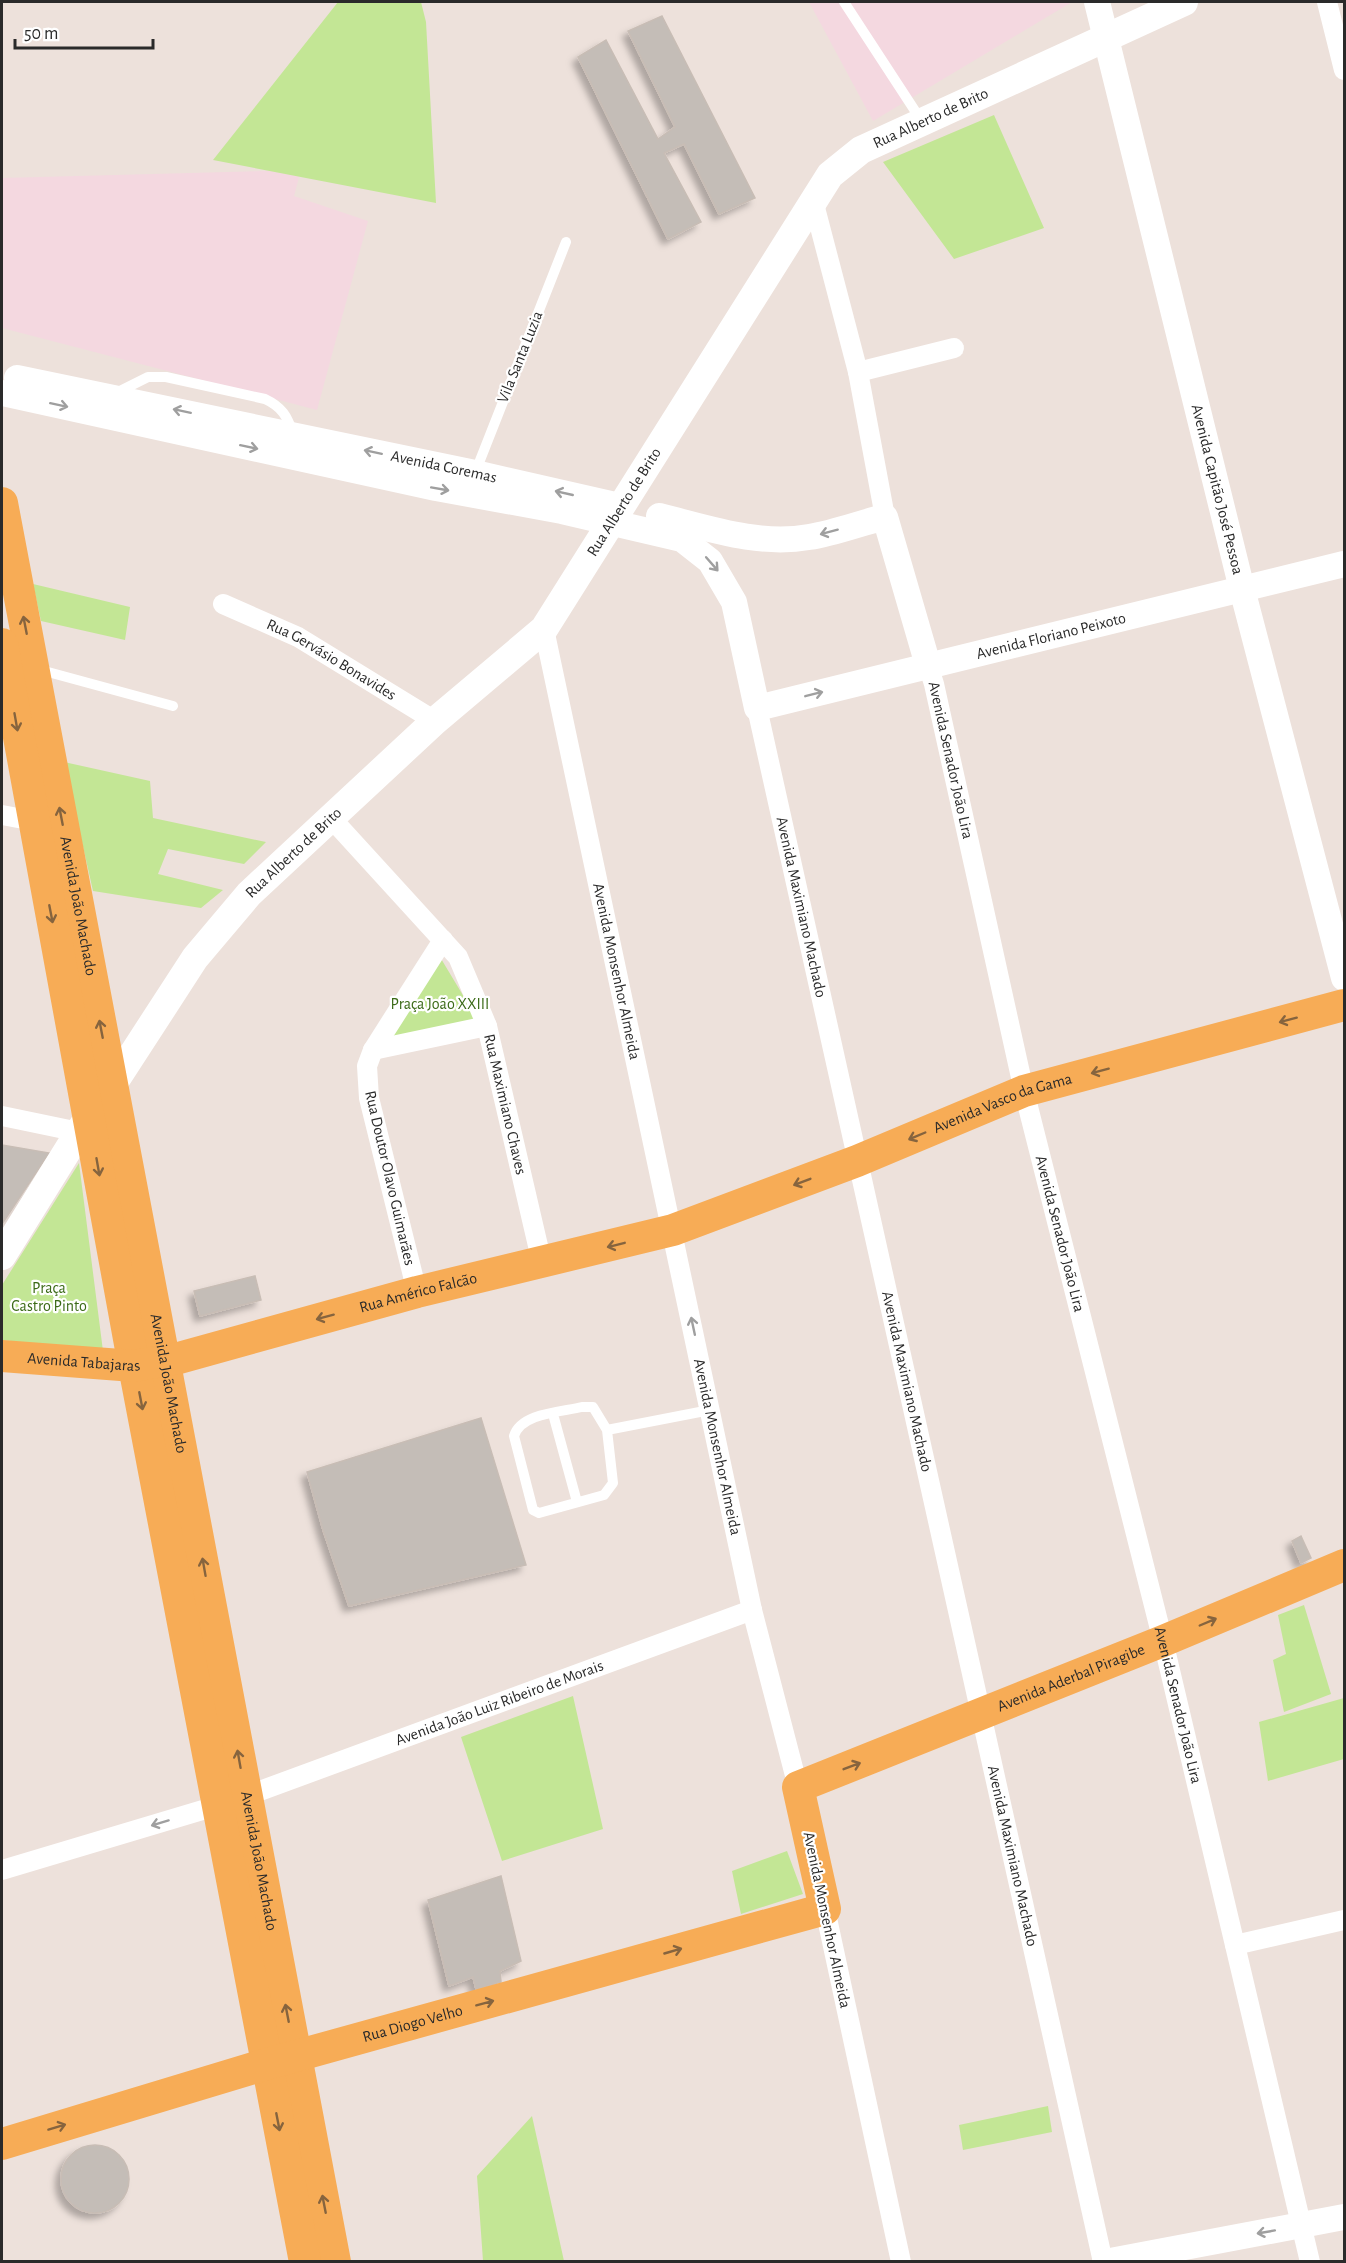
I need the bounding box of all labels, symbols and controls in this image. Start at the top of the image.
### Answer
scale bar [15,12,153,50]
text: 50 m [24,25,58,43]
street label: Rua Alberto de Brito [871,85,991,151]
street label: Vila Santa Luzia [494,309,546,405]
one-way arrow [48,400,68,411]
street label: Avenida Capitão José Pessoa [1189,403,1246,576]
one-way arrow [173,405,192,417]
one-way arrow [239,441,258,453]
one-way arrow [364,445,383,457]
street label: Rua Alberto de Brito [584,445,664,559]
street label: Avenida Coremas [390,448,498,486]
one-way arrow [429,484,449,495]
one-way arrow [554,487,574,498]
one-way arrow [820,527,839,538]
one-way arrow [705,556,718,572]
street label: Avenida Floriano Peixoto [975,610,1128,662]
one-way arrow [19,615,30,635]
street label: Rua Gervásio Bonavides [264,616,399,703]
street label: Avenida Senador João Lira [926,680,976,840]
one-way arrow [804,687,823,699]
one-way arrow [11,712,22,731]
street label: Rua Alberto de Brito [242,804,345,901]
one-way arrow [55,807,66,827]
street label: Avenida Maximiano Machado [773,815,829,999]
street label: Avenida João Machado [57,835,99,977]
street label: Avenida Monsenhor Almeida [590,882,643,1061]
one-way arrow [46,903,57,923]
park label: Praça João XXIII [391,996,489,1012]
one-way arrow [1279,1015,1298,1026]
one-way arrow [95,1019,106,1039]
street label: Rua Maximiano Chaves [481,1032,529,1176]
one-way arrow [1091,1066,1110,1077]
street label: Avenida Vasco da Gama [931,1070,1074,1136]
street label: Rua Doutor Olavo Guimarães [362,1089,418,1267]
one-way arrow [908,1131,926,1142]
street label: Avenida Senador João Lira [1033,1154,1088,1314]
one-way arrow [93,1157,104,1177]
one-way arrow [793,1177,812,1188]
one-way arrow [607,1239,626,1251]
street label: Rua Américo Falcão [358,1270,479,1316]
park label: Praça Castro Pinto [11,1280,87,1314]
street label: Avenida Maximiano Machado [879,1290,935,1474]
street label: Avenida João Machado [148,1312,190,1455]
one-way arrow [316,1312,335,1323]
one-way arrow [686,1317,698,1336]
street label: Avenida Tabajaras [27,1350,142,1374]
street label: Avenida Monsenhor Almeida [691,1357,744,1537]
one-way arrow [135,1390,146,1410]
one-way arrow [198,1558,209,1578]
one-way arrow [1199,1616,1217,1627]
street label: Avenida Senador João Lira [1152,1625,1204,1785]
street label: Avenida Aderbal Piragibe [995,1641,1147,1714]
street label: Avenida João Luiz Ribeiro de Morais [393,1657,606,1748]
one-way arrow [233,1750,244,1769]
one-way arrow [843,1760,861,1771]
street label: Avenida Maximiano Machado [985,1764,1040,1948]
street label: Avenida João Machado [238,1790,280,1932]
one-way arrow [151,1818,170,1829]
street label: Avenida Monsenhor Almeida [800,1830,854,2010]
one-way arrow [663,1945,682,1956]
one-way arrow [475,1997,494,2009]
street label: Rua Diogo Velho [361,2002,465,2045]
one-way arrow [281,2003,292,2023]
one-way arrow [273,2111,284,2131]
one-way arrow [48,2121,67,2132]
one-way arrow [318,2195,329,2214]
one-way arrow [1257,2226,1277,2237]

